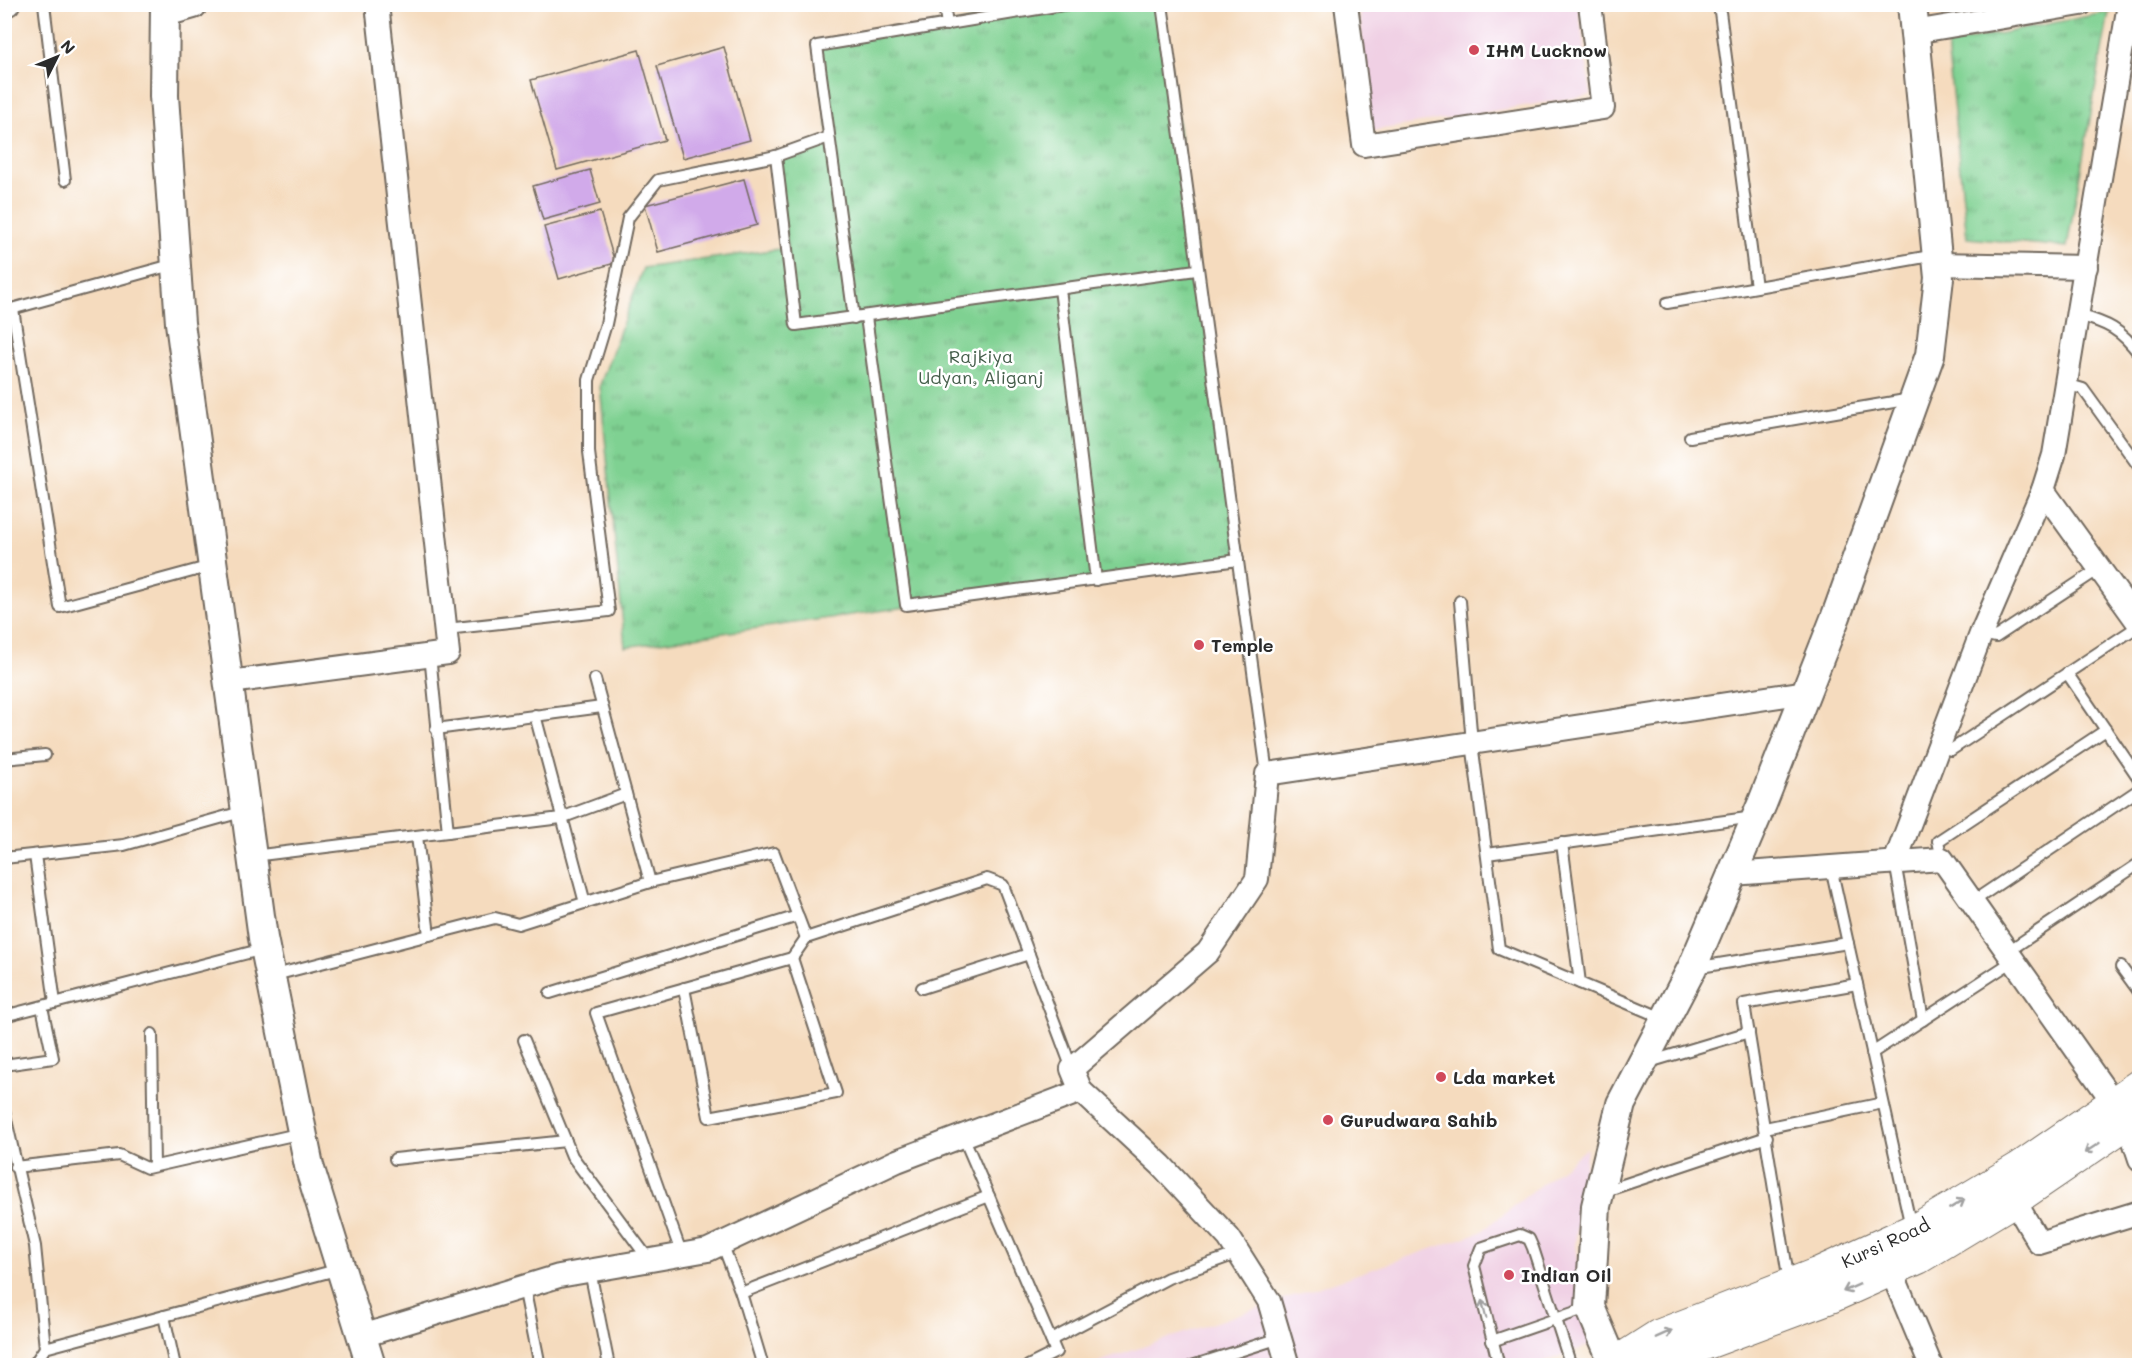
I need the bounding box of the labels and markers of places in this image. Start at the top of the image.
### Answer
place label: IHM Lucknow [1486,38,1607,62]
marker: IHM Lucknow [1467,43,1481,57]
place label: Temple [1211,633,1274,657]
marker: Temple [1192,638,1206,652]
place label: Lda market [1453,1065,1556,1089]
marker: Lda market [1434,1070,1448,1084]
place label: Gurudwara Sahib [1340,1108,1497,1132]
marker: Gurudwara Sahib [1321,1113,1335,1127]
place label: Indian Oil [1521,1263,1611,1287]
marker: Indian Oil [1502,1268,1516,1282]

